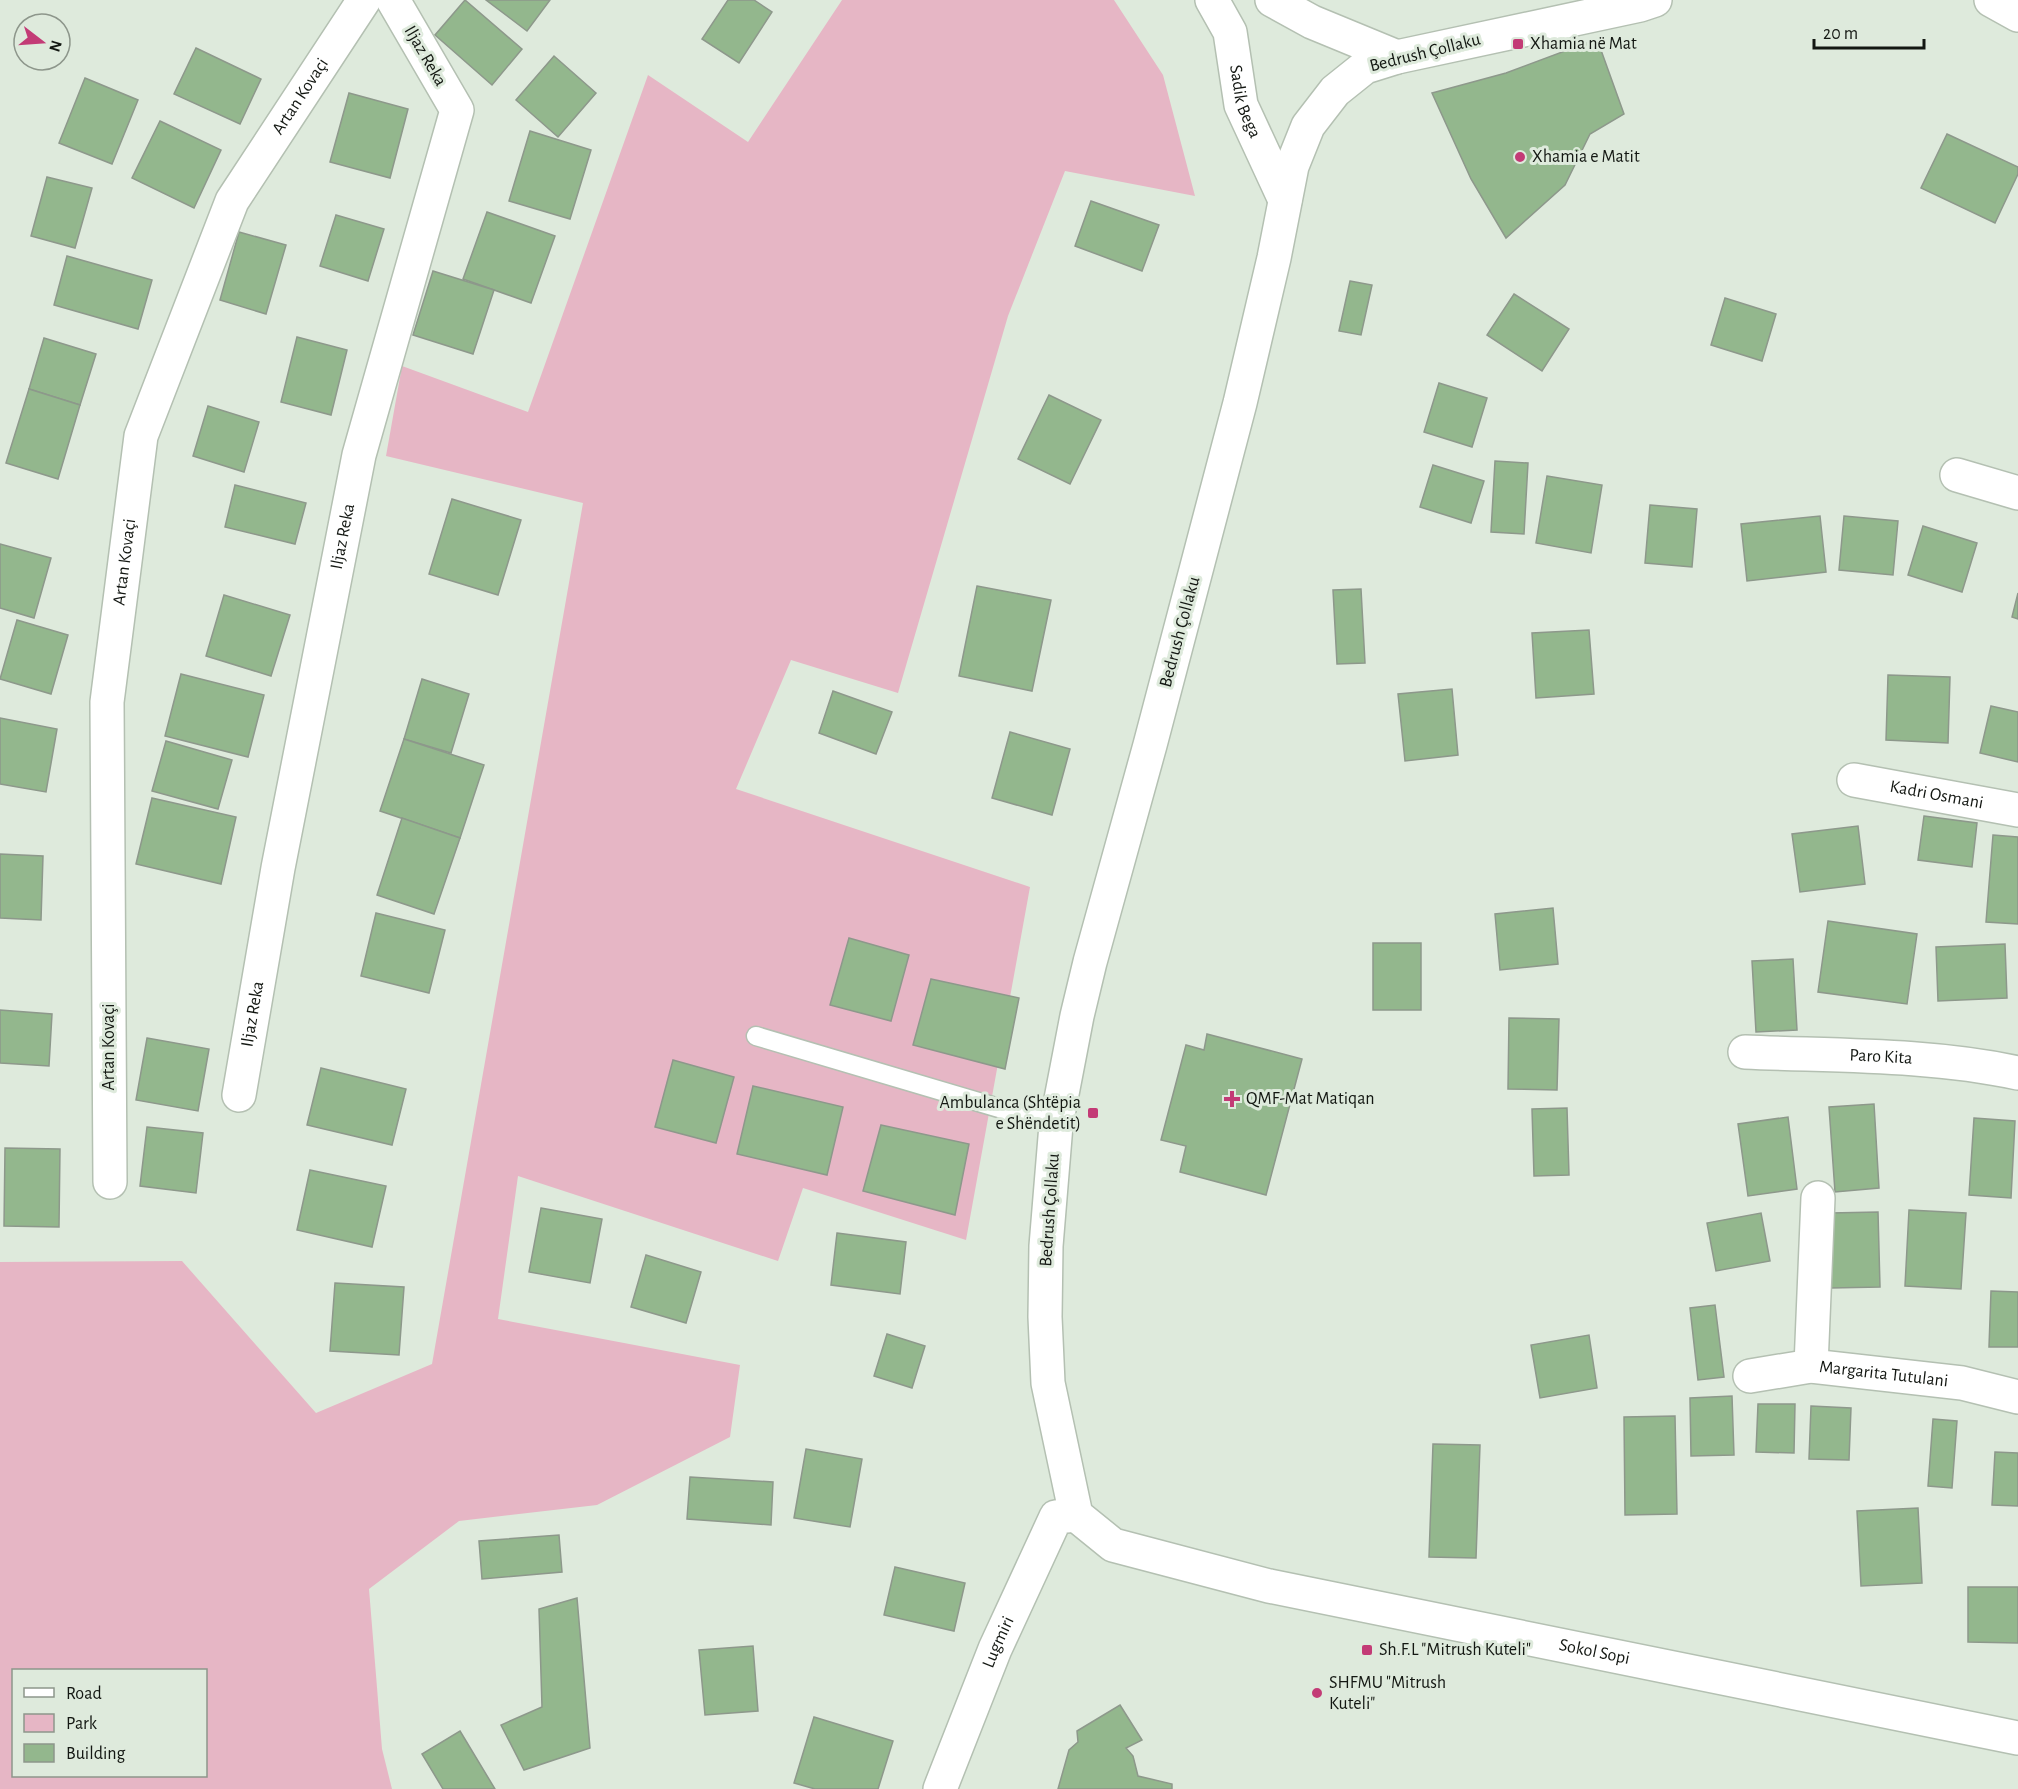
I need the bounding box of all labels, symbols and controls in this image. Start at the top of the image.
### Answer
north arrow [12,12,72,72]
scale bar [1814,12,1924,50]
street label: Iljaz Reka [401,23,449,89]
text: 20 m [1823,25,1858,43]
street label: Bedrush Çollaku [1368,31,1482,75]
place label: Xhamia në Mat [1530,35,1637,53]
marker: Xhamia në Mat [1511,37,1525,51]
text: N [46,38,65,54]
street label: Artan Kovaçi [269,55,332,138]
street label: Sadik Bega [1226,64,1264,141]
place label: Xhamia e Matit [1532,148,1640,166]
marker: Xhamia e Matit [1513,150,1527,164]
street label: Iljaz Reka [328,502,358,571]
street label: Artan Kovaçi [110,518,139,607]
street label: Bedrush Çollaku [1157,575,1203,689]
street label: Kadri Osmani [1888,778,1985,812]
street label: Iljaz Reka [238,980,267,1049]
street label: Artan Kovaçi [100,1003,118,1091]
street label: Paro Kita [1849,1046,1913,1068]
marker: QMF-Mat Matiqan [1223,1090,1241,1108]
place label: QMF-Mat Matiqan [1246,1090,1375,1108]
place label: Ambulanca (Shtëpia e Shëndetit) [940,1094,1081,1133]
marker: Ambulanca (Shtëpia e Shëndetit) [1086,1106,1100,1120]
street label: Bedrush Çollaku [1037,1153,1063,1267]
street label: Margarita Tutulani [1818,1358,1949,1390]
street label: Lugmiri [979,1614,1018,1671]
street label: Sokol Sopi [1558,1636,1631,1668]
place label: Sh.F.L "Mitrush Kuteli" [1379,1641,1531,1659]
marker: Sh.F.L "Mitrush Kuteli" [1360,1643,1374,1657]
legend [12,1669,207,1777]
place label: SHFMU "Mitrush Kuteli" [1329,1674,1446,1713]
text: Road [66,1685,102,1703]
marker: SHFMU "Mitrush Kuteli" [1310,1686,1324,1700]
text: Park [66,1715,98,1733]
text: Building [66,1745,126,1763]

